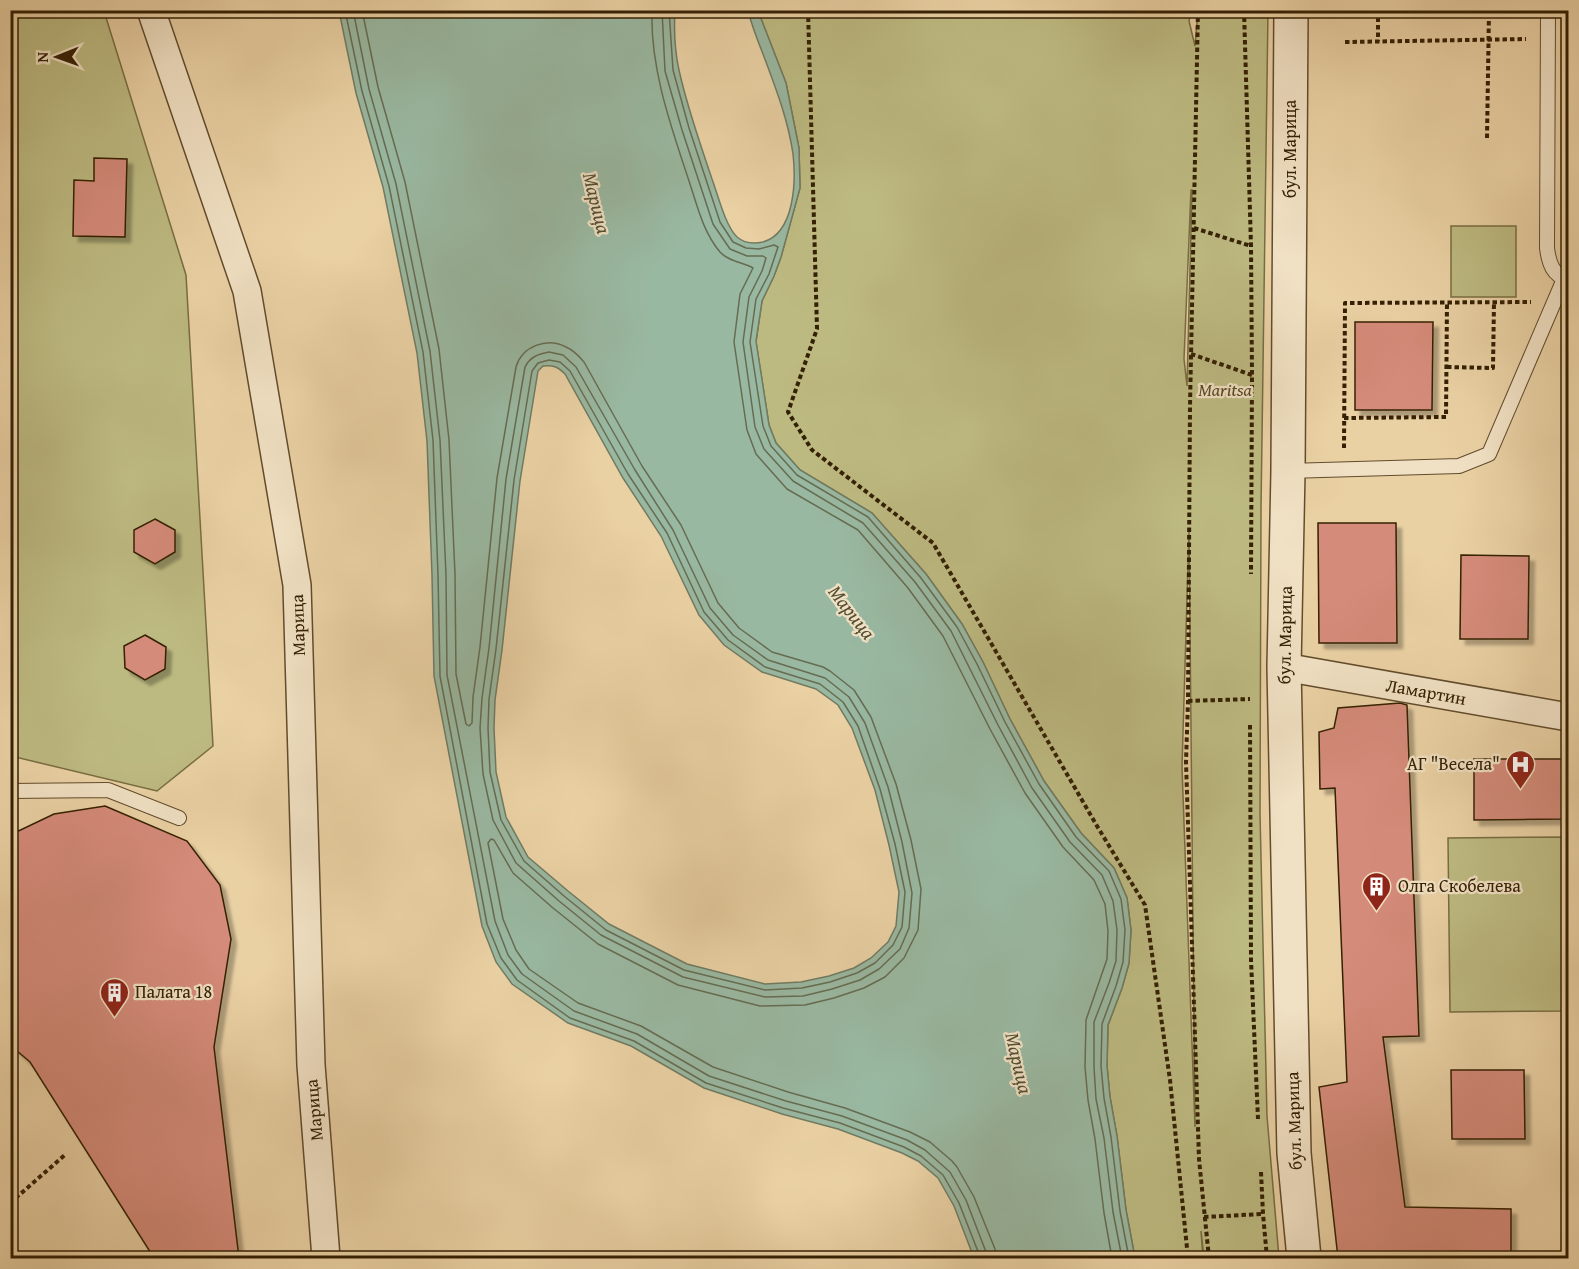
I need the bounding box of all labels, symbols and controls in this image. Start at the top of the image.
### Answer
north arrow [27,27,87,87]
text: N [30,51,54,63]
street label: бул. Марица [1276,99,1303,198]
water label: Марица [576,169,619,237]
park label: Maritsa [1198,376,1253,403]
water label: Марица [822,578,884,646]
street label: бул. Марица [1270,585,1299,685]
street label: Марица [283,593,312,656]
street label: Ламартин [1384,671,1468,712]
hospital icon: АГ "Весела" [1505,748,1537,790]
place label: АГ "Весела" [1407,750,1500,777]
building icon: Олга Скобелева [1361,870,1393,912]
place label: Олга Скобелева [1398,872,1521,899]
building icon: Палата 18 [98,976,130,1018]
place label: Палата 18 [135,978,212,1005]
water label: Марица [998,1029,1041,1097]
street label: бул. Марица [1278,1071,1309,1171]
street label: Марица [297,1078,330,1142]

